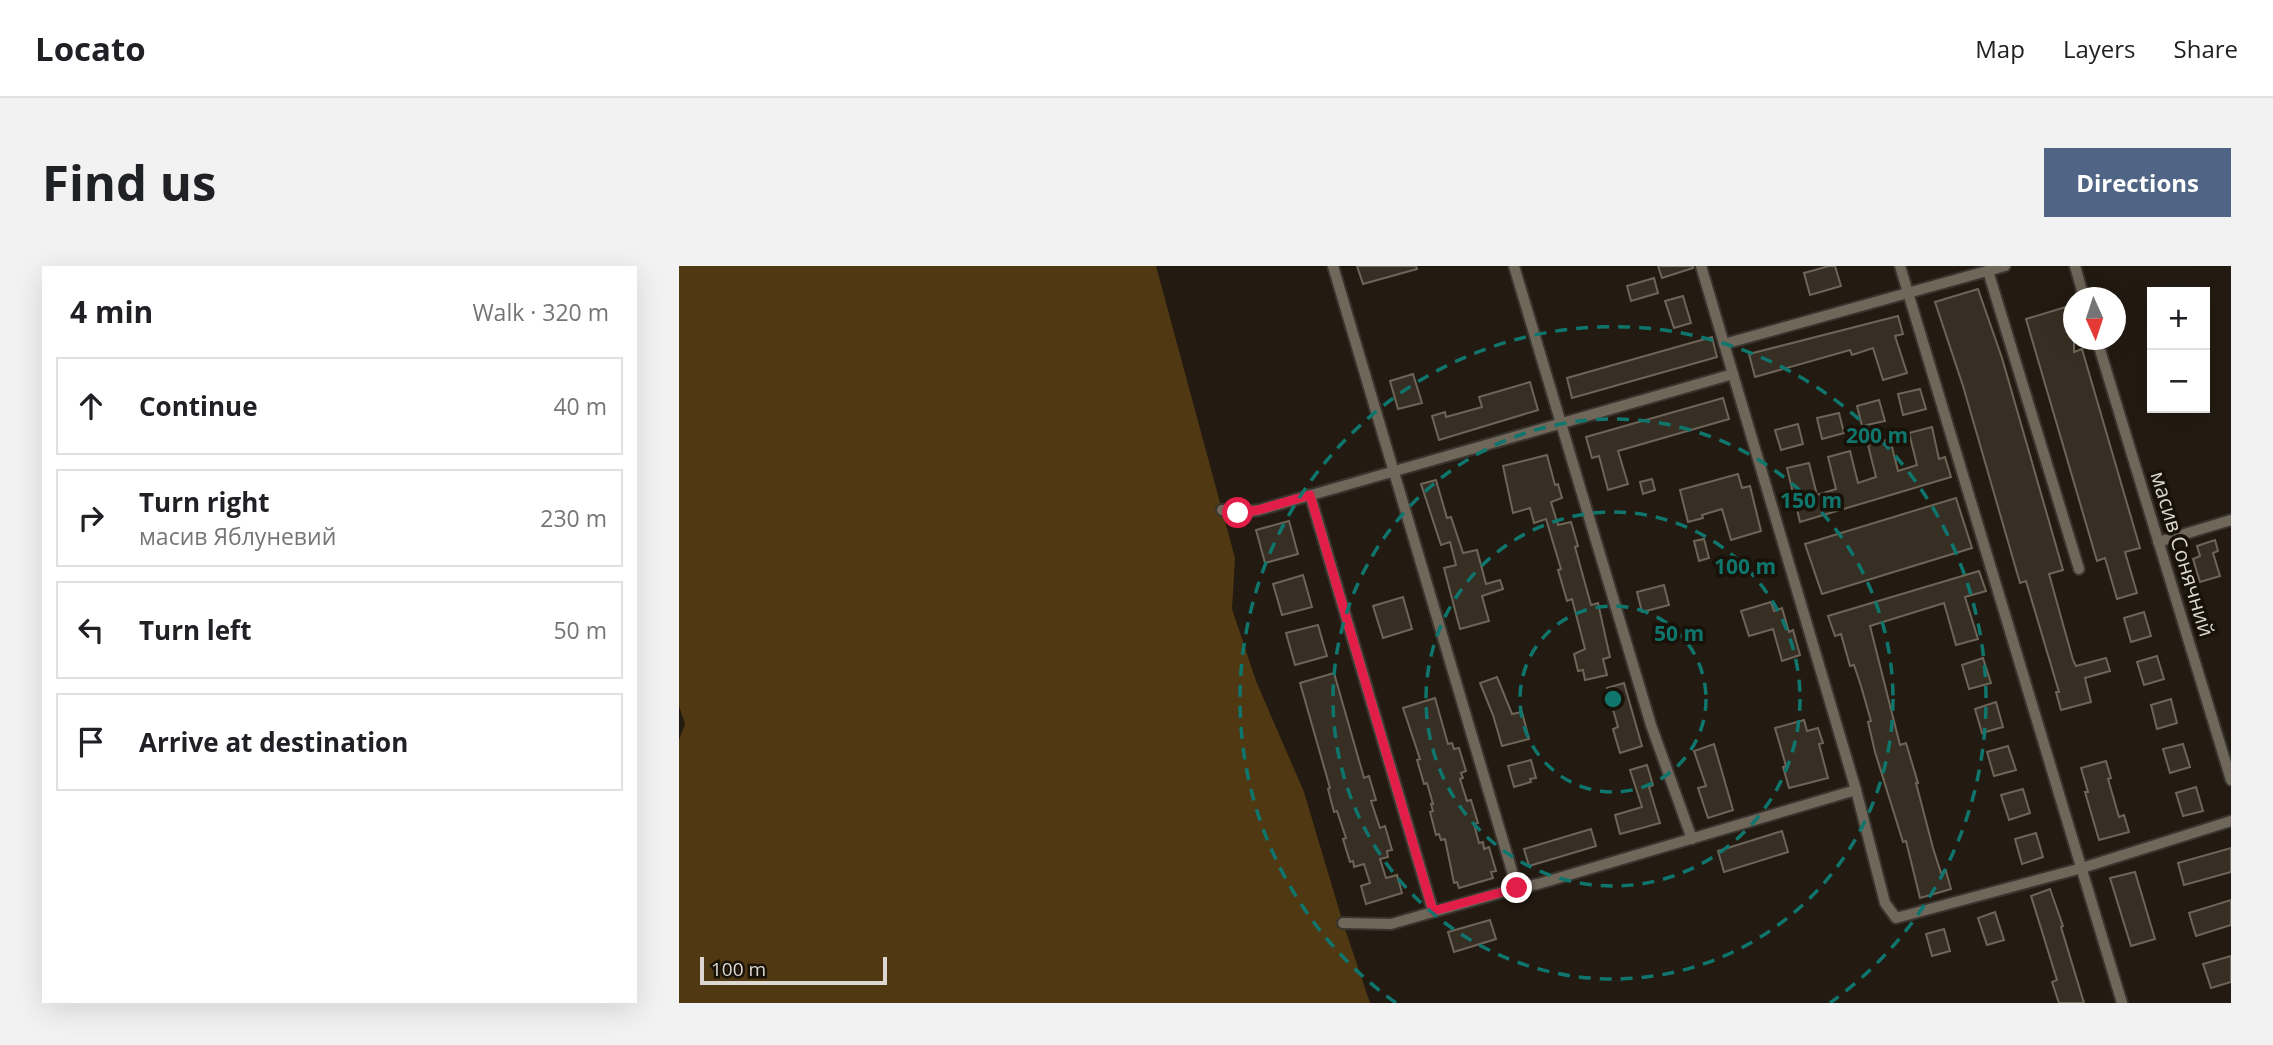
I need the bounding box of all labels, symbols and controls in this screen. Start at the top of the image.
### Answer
text: Locato [35,26,146,71]
text: Map [1975,32,2025,65]
text: Layers [2063,32,2136,65]
text: Share [2174,32,2238,65]
button: Directions [2044,148,2231,217]
text: Find us [42,149,216,215]
north arrow [2063,287,2126,350]
map controls [2147,287,2210,413]
button: + [2147,287,2210,350]
text: 4 min [70,291,153,332]
text: Walk · 320 m [472,296,609,328]
button: − [2147,350,2210,413]
icon: ahead [72,387,110,425]
text: Continue [139,388,258,424]
text: 40 m [553,390,607,422]
text: 200 m [1846,421,1908,449]
street label: масив Сонячний [2144,468,2221,640]
text: Turn right [139,484,270,520]
text: 150 m [1780,486,1842,514]
route start [1222,497,1253,528]
icon: right [72,499,110,537]
text: 230 m [540,502,607,534]
text: масив Яблуневий [139,520,336,552]
text: 100 m [1714,552,1776,580]
icon: left [72,611,110,649]
text: Turn left [139,612,251,648]
text: 50 m [553,614,607,646]
text: 50 m [1654,619,1704,647]
centre of rings [1601,687,1625,711]
icon: arrive [72,723,110,761]
text: Arrive at destination [139,724,408,760]
route end [1501,872,1532,903]
scale bar [700,954,887,986]
text: 100 m [711,956,766,982]

